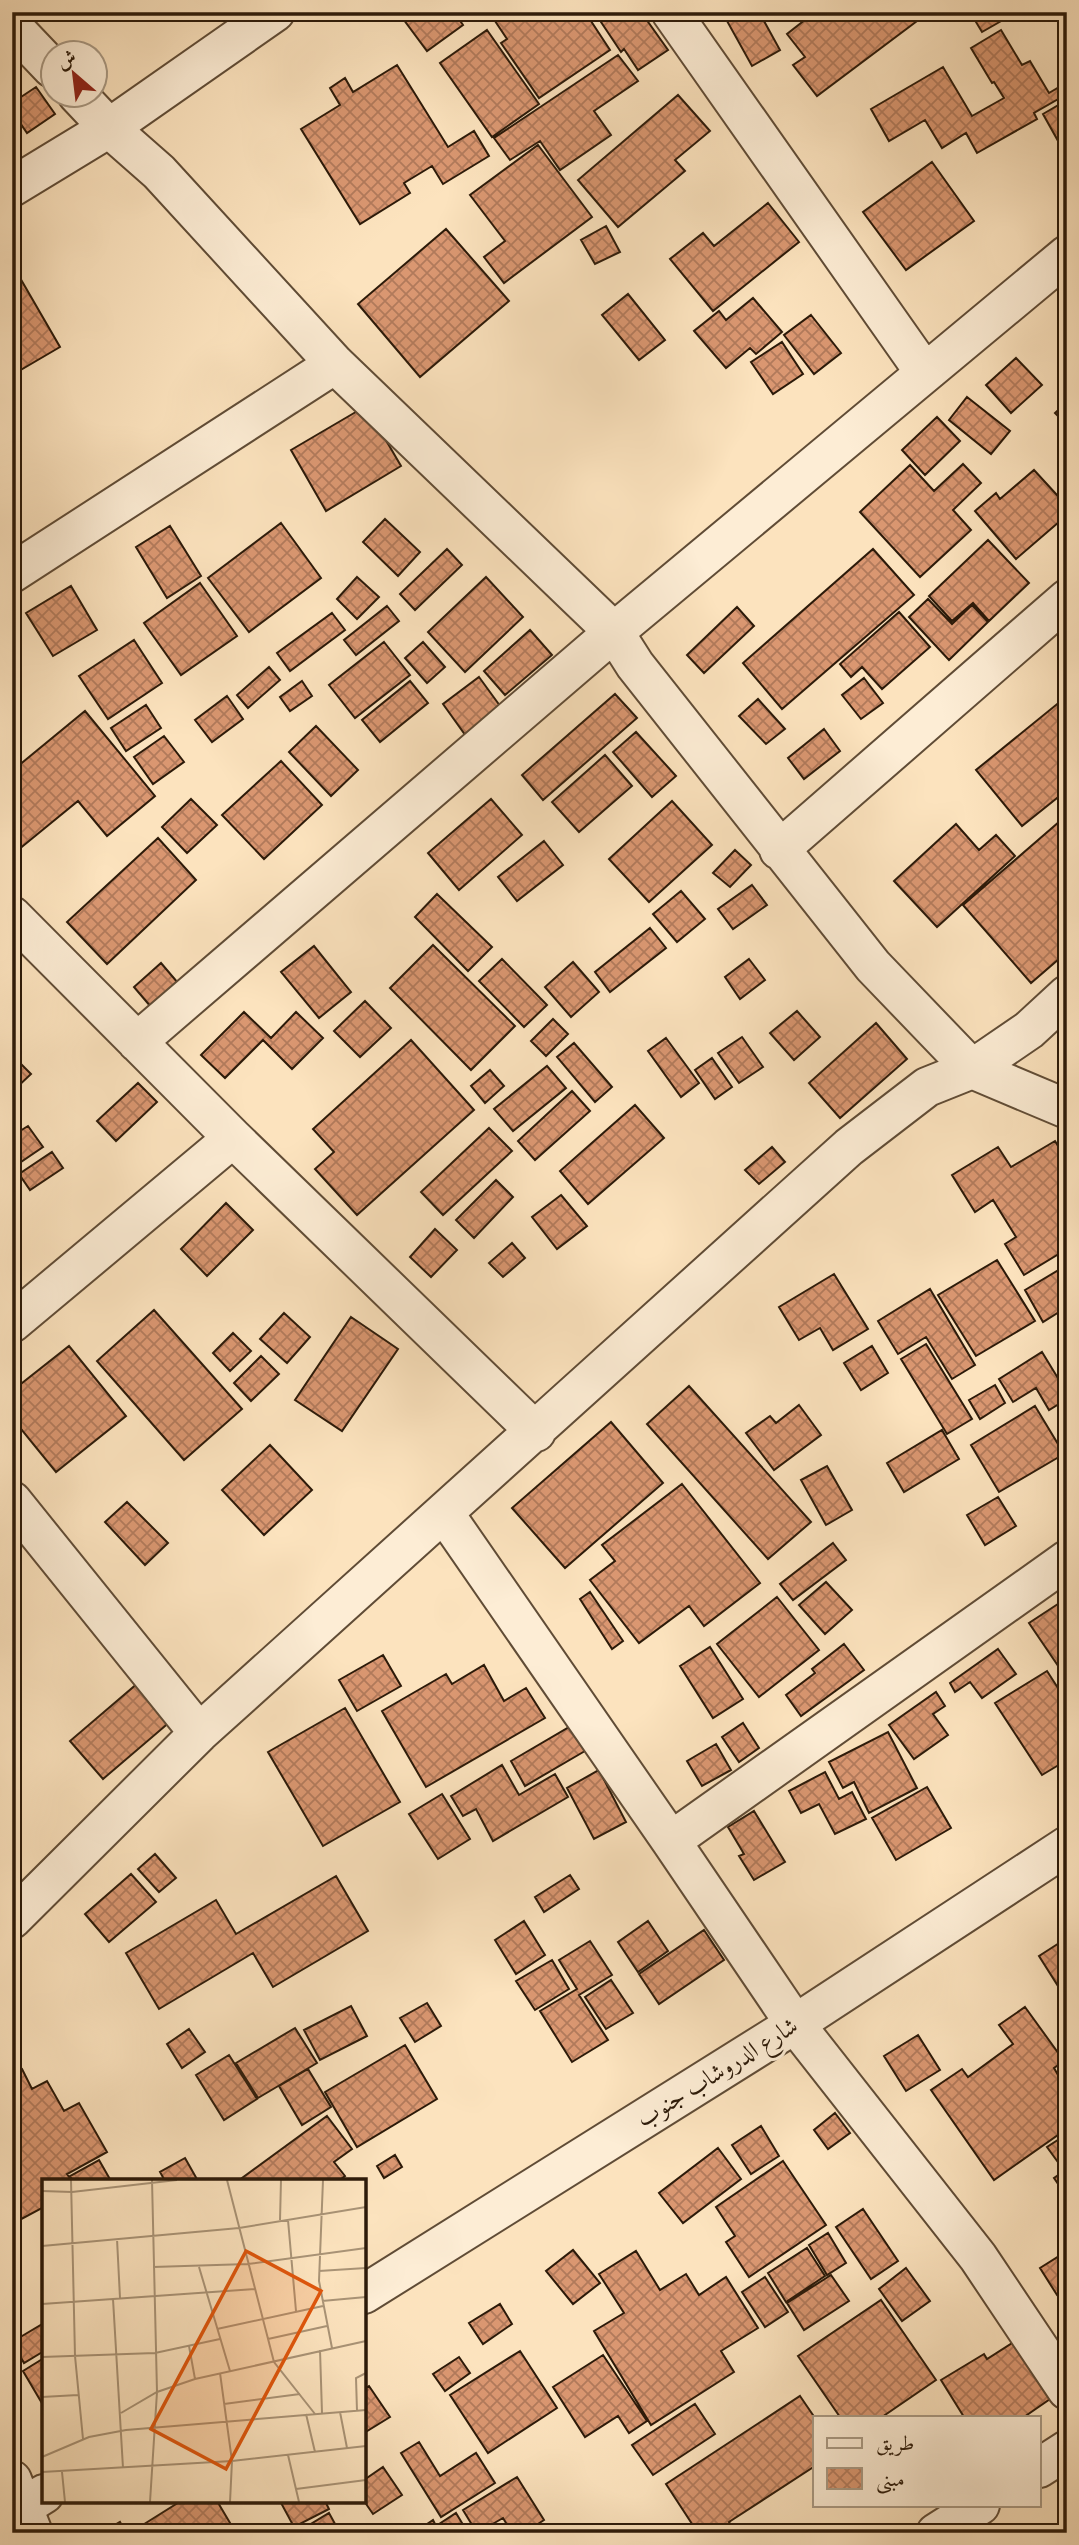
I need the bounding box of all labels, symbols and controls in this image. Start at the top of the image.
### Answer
north arrow [38,38,108,108]
text: ش [53,45,80,74]
street label: شارع الدروشاب جنوب [631,2010,806,2138]
inset map [42,2179,366,2503]
legend [813,2416,1040,2506]
text: طريق [876,2430,914,2456]
text: مبنى [876,2466,905,2494]

